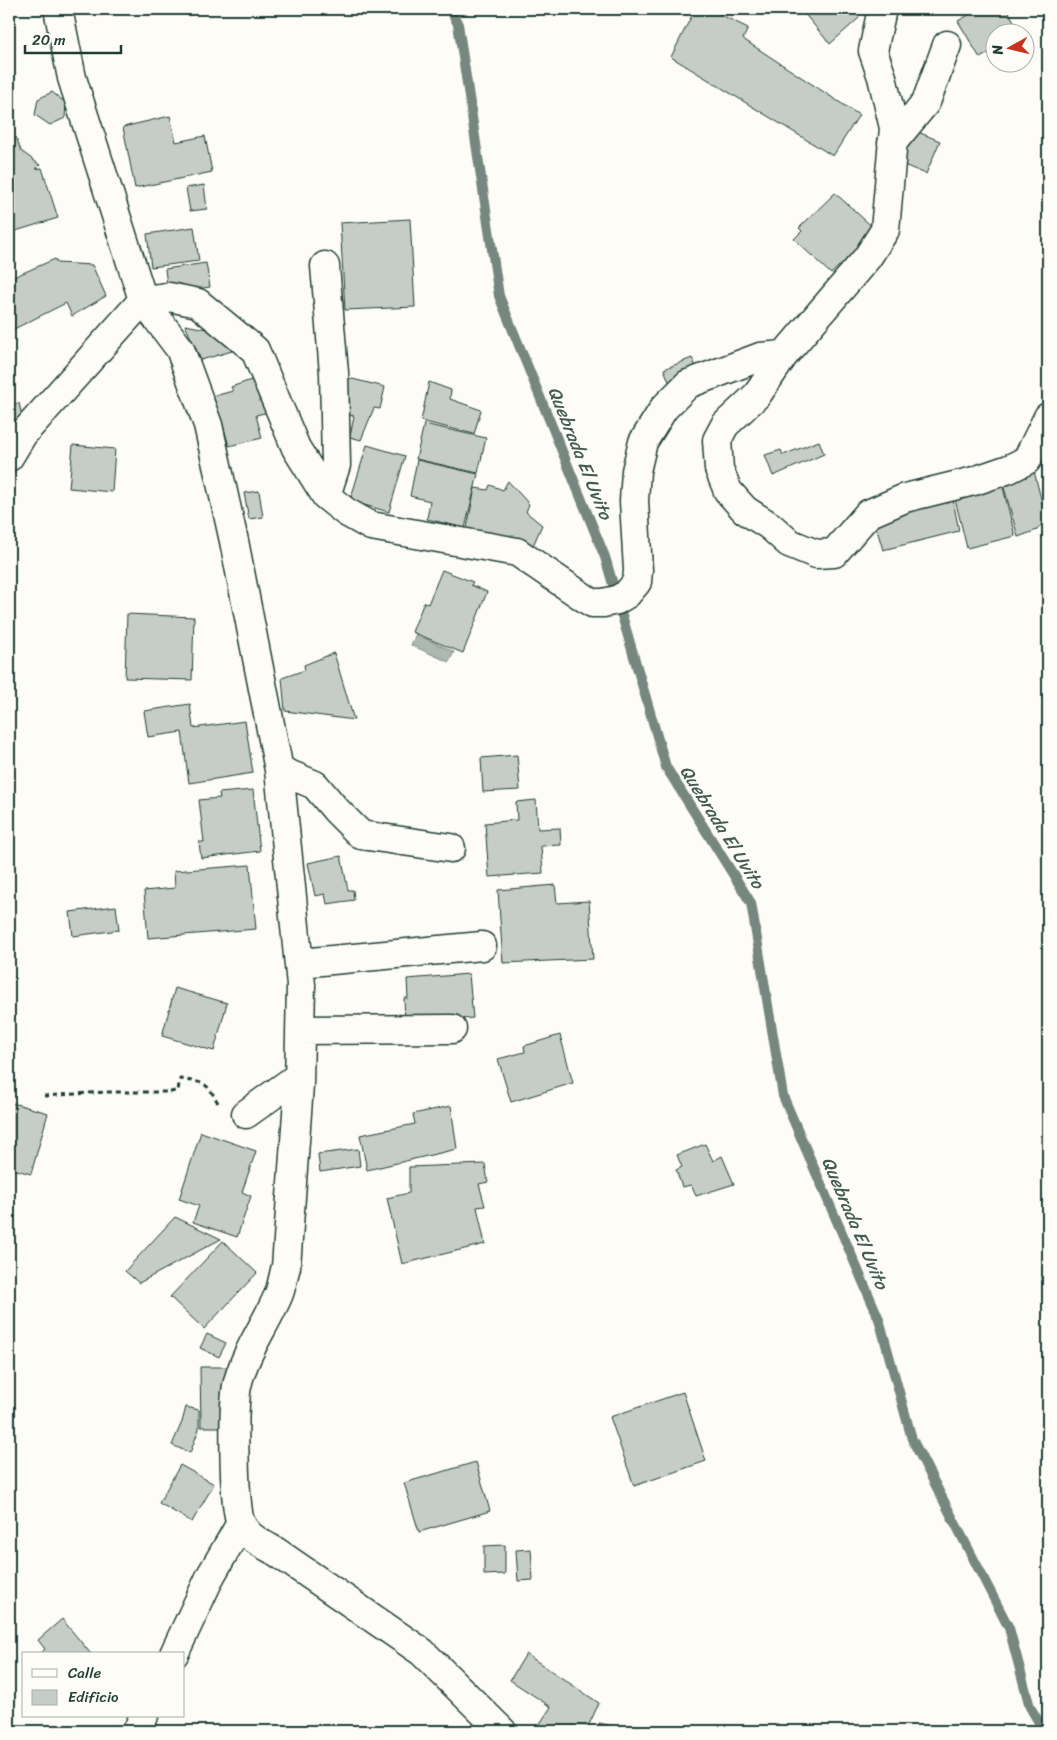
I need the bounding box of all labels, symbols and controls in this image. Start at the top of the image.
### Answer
scale bar [25,22,121,54]
north arrow [984,22,1034,72]
text: 20 m [32,27,66,53]
text: N [985,43,1011,57]
water label: Quebrada El Uvito [539,381,622,526]
water label: Quebrada El Uvito [671,759,774,897]
water label: Quebrada El Uvito [813,1152,898,1296]
legend [22,1652,185,1718]
text: Calle [68,1660,101,1686]
text: Edificio [68,1684,119,1710]

